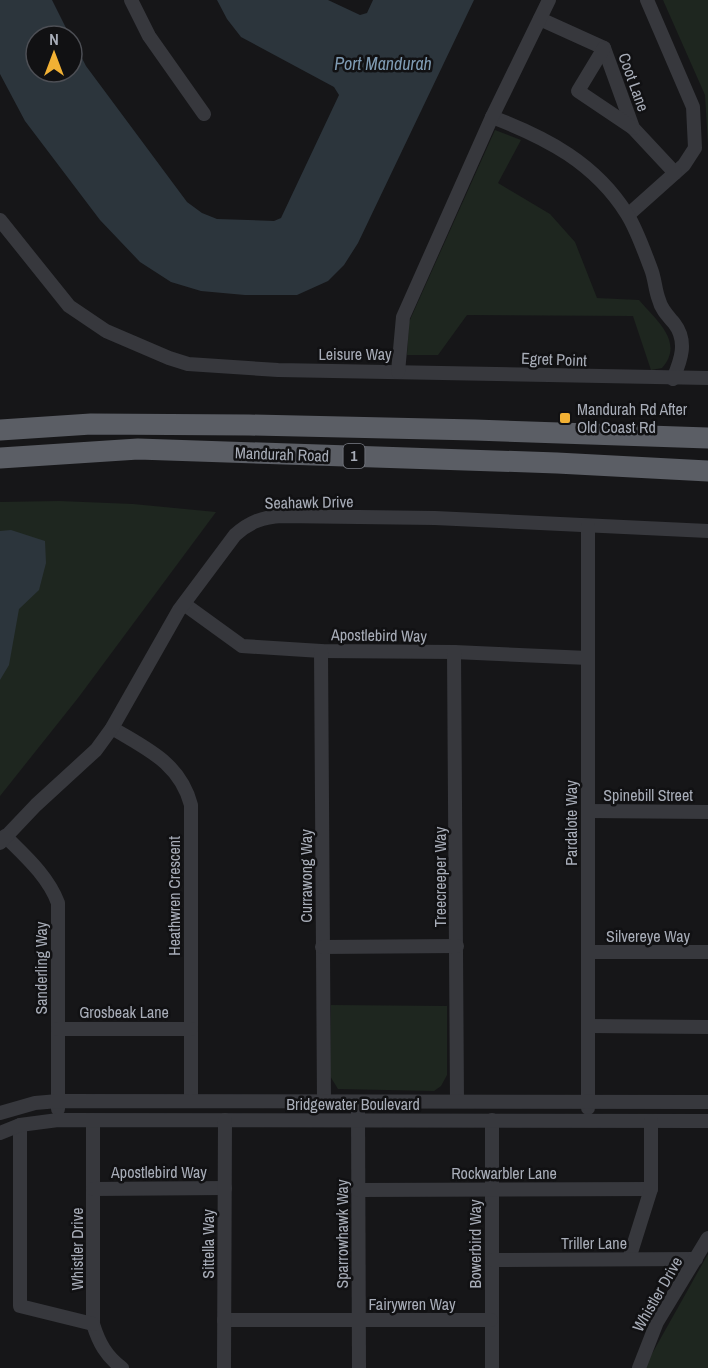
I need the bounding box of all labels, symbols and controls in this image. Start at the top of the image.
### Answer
north arrow [24,24,84,84]
text: N [49,28,59,50]
street label: Coot Lane [613,50,655,114]
water label: Port Mandurah [334,51,432,76]
street label: Leisure Way [318,343,392,365]
street label: Egret Point [521,347,588,371]
place label: Mandurah Rd After Old Coast Rd [577,398,688,438]
marker: Mandurah Rd After Old Coast Rd [558,411,572,425]
street label: Mandurah Road [235,441,329,467]
road number: 1 [344,444,364,468]
street label: Seahawk Drive [264,490,354,514]
street label: Apostlebird Way [330,623,428,647]
street label: Pardalote Way [560,780,582,866]
street label: Spinebill Street [603,784,693,806]
street label: Treecreeper Way [429,826,451,927]
street label: Currawong Way [295,829,317,923]
street label: Heathwren Crescent [163,836,185,956]
street label: Sanderling Way [30,921,52,1014]
street label: Silvereye Way [606,925,690,947]
street label: Grosbeak Lane [79,1001,169,1023]
street label: Bridgewater Boulevard [286,1093,420,1115]
street label: Apostlebird Way [110,1161,207,1183]
street label: Rockwarbler Lane [451,1162,557,1184]
street label: Sparrowhawk Way [331,1179,353,1288]
street label: Bowerbird Way [464,1199,486,1289]
street label: Whistler Drive [66,1207,88,1291]
street label: Sittella Way [197,1209,219,1279]
street label: Triller Lane [561,1232,627,1254]
street label: Whistler Drive [627,1253,687,1335]
street label: Fairywren Way [368,1293,456,1315]

